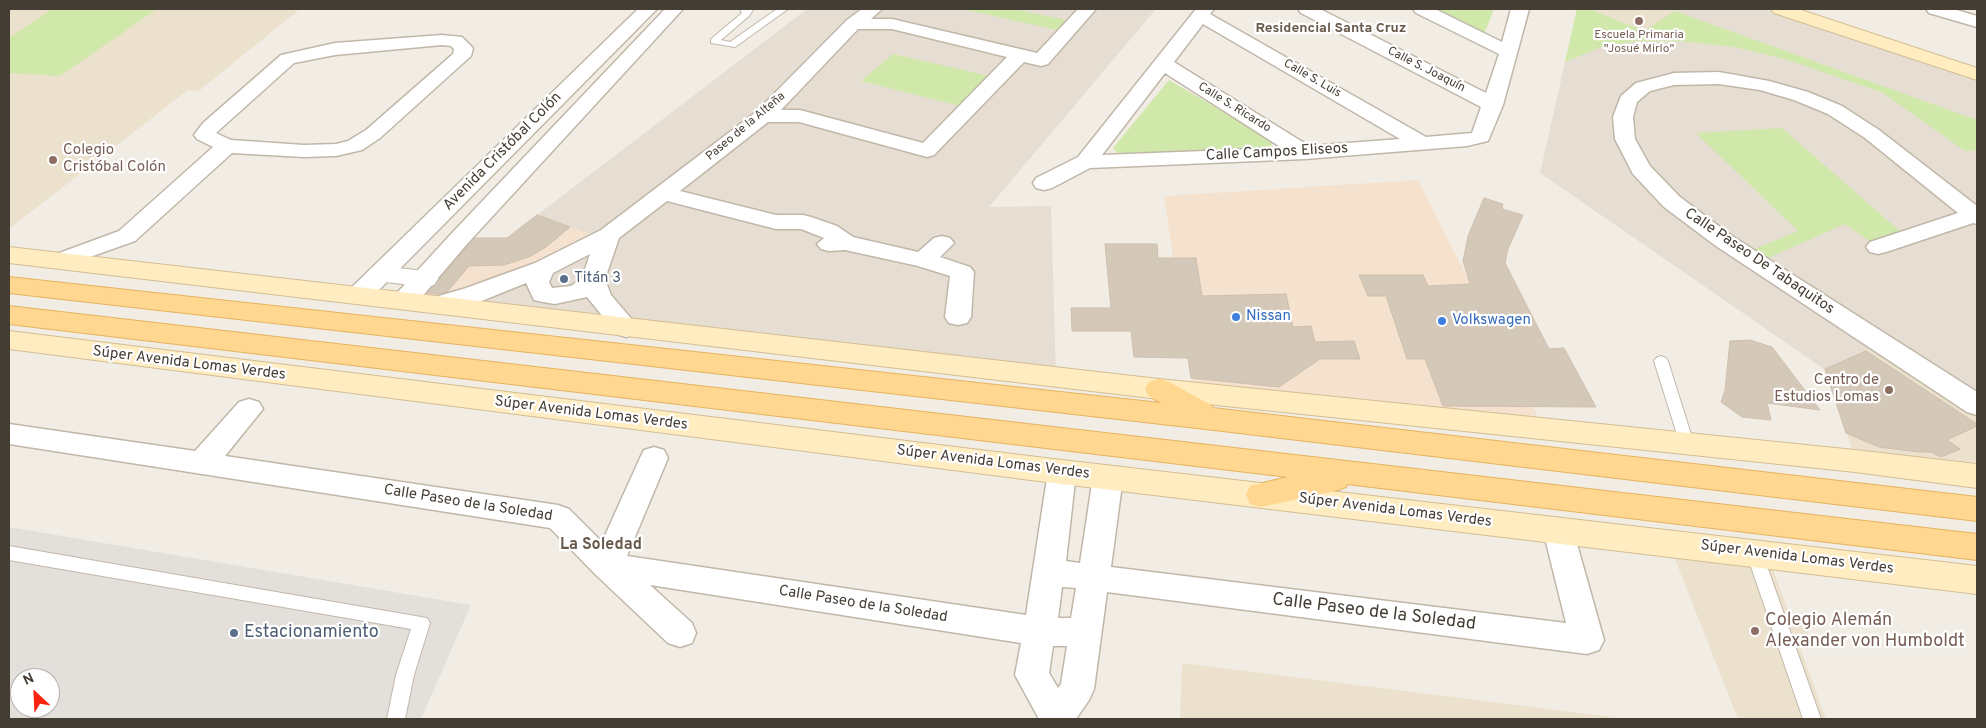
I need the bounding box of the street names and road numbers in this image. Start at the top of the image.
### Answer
street label: Calle S. Joaquín [1385,44,1467,96]
street label: Calle S. Luis [1281,57,1343,101]
street label: Calle S. Ricardo [1195,80,1273,136]
street label: Avenida Cristóbal Colón [440,89,566,215]
street label: Paseo de la Alteña [703,90,789,164]
street label: Calle Campos Eliseos [1205,140,1349,166]
street label: Calle Paseo De Tabaquitos [1681,205,1837,319]
street label: Súper Avenida Lomas Verdes [91,343,287,385]
street label: Súper Avenida Lomas Verdes [493,393,689,435]
street label: Súper Avenida Lomas Verdes [895,442,1091,484]
street label: Calle Paseo de la Soledad [382,482,554,526]
street label: Súper Avenida Lomas Verdes [1297,490,1493,532]
street label: Súper Avenida Lomas Verdes [1699,537,1895,579]
street label: Calle Paseo de la Soledad [777,583,949,627]
street label: Calle Paseo de la Soledad [1271,590,1477,636]

